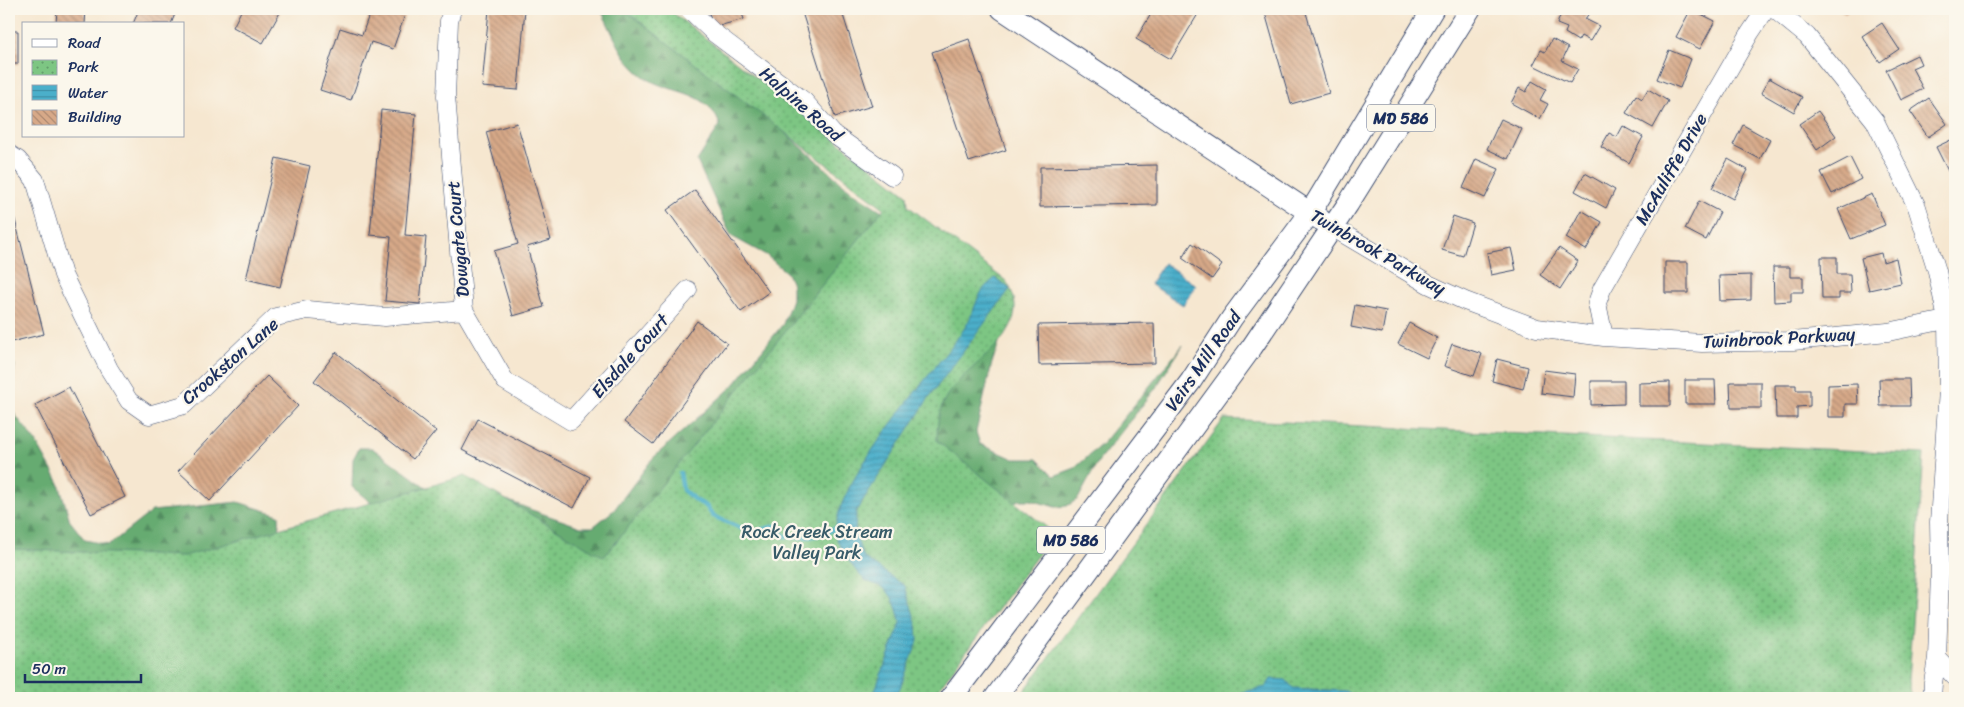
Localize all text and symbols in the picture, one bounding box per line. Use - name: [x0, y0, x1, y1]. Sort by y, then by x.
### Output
- legend: [22, 22, 185, 138]
- text: Road: [68, 30, 101, 56]
- text: Park: [68, 54, 99, 80]
- street label: Halpine Road: [752, 58, 852, 151]
- text: Water: [68, 80, 108, 106]
- text: Building: [68, 104, 122, 130]
- road number: MD 586: [1367, 105, 1435, 132]
- street label: McAuliffe Drive: [1626, 107, 1716, 231]
- street label: Dowgate Court: [437, 180, 479, 298]
- street label: Twinbrook Parkway: [1304, 200, 1453, 304]
- street label: Veirs Mill Road: [1156, 302, 1251, 418]
- street label: Elsdale Court: [583, 306, 678, 406]
- street label: Crookston Lane: [174, 309, 286, 413]
- street label: Twinbrook Parkway: [1702, 318, 1857, 358]
- park label: Rock Creek Stream Valley Park: [741, 516, 893, 569]
- road number: MD 586: [1037, 526, 1105, 554]
- scale bar: [25, 652, 141, 684]
- text: 50 m: [32, 656, 67, 682]

